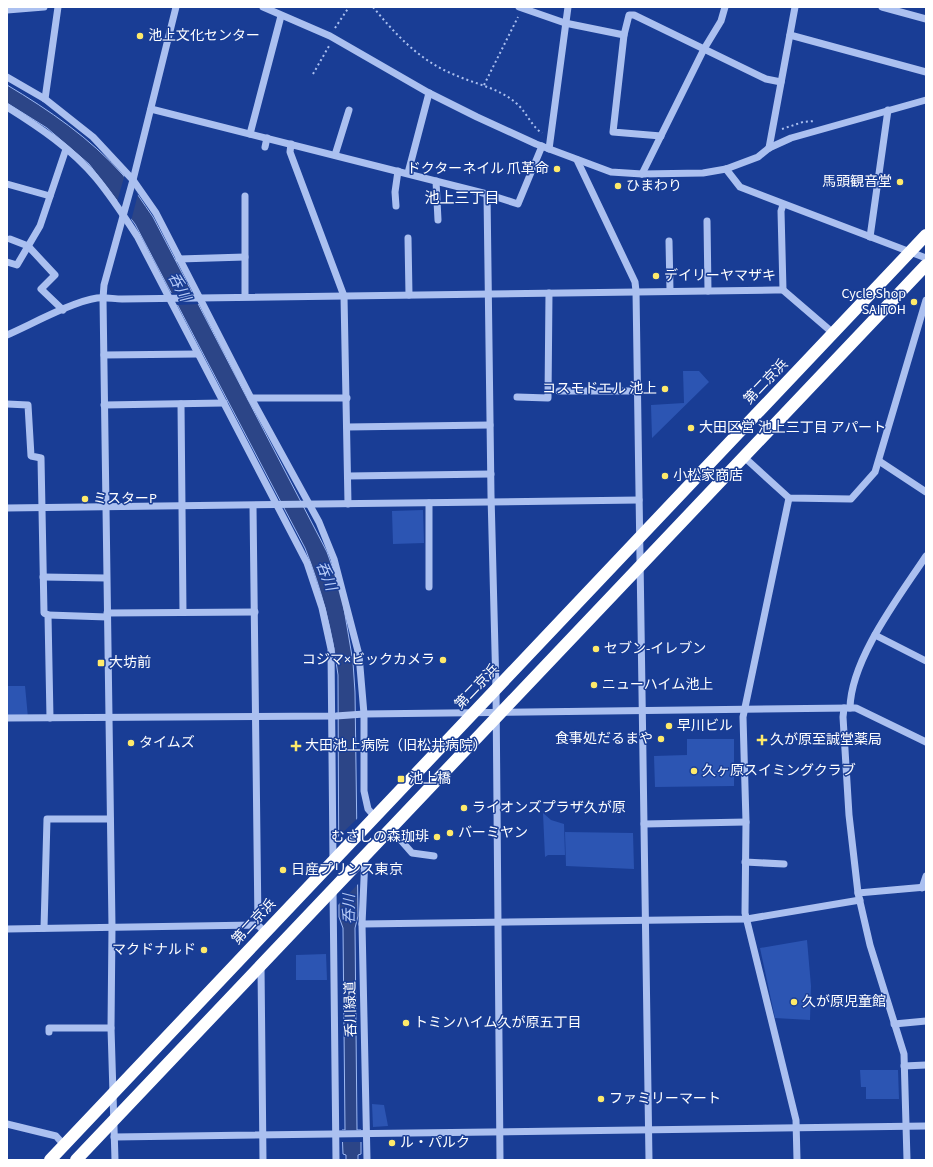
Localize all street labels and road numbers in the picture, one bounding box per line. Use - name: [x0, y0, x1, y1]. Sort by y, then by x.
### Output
- street label: 第二京浜: [739, 355, 793, 409]
- street label: 第二京浜: [450, 660, 504, 714]
- street label: 第二京浜: [228, 895, 280, 949]
- street label: 呑川緑道: [341, 981, 361, 1037]

